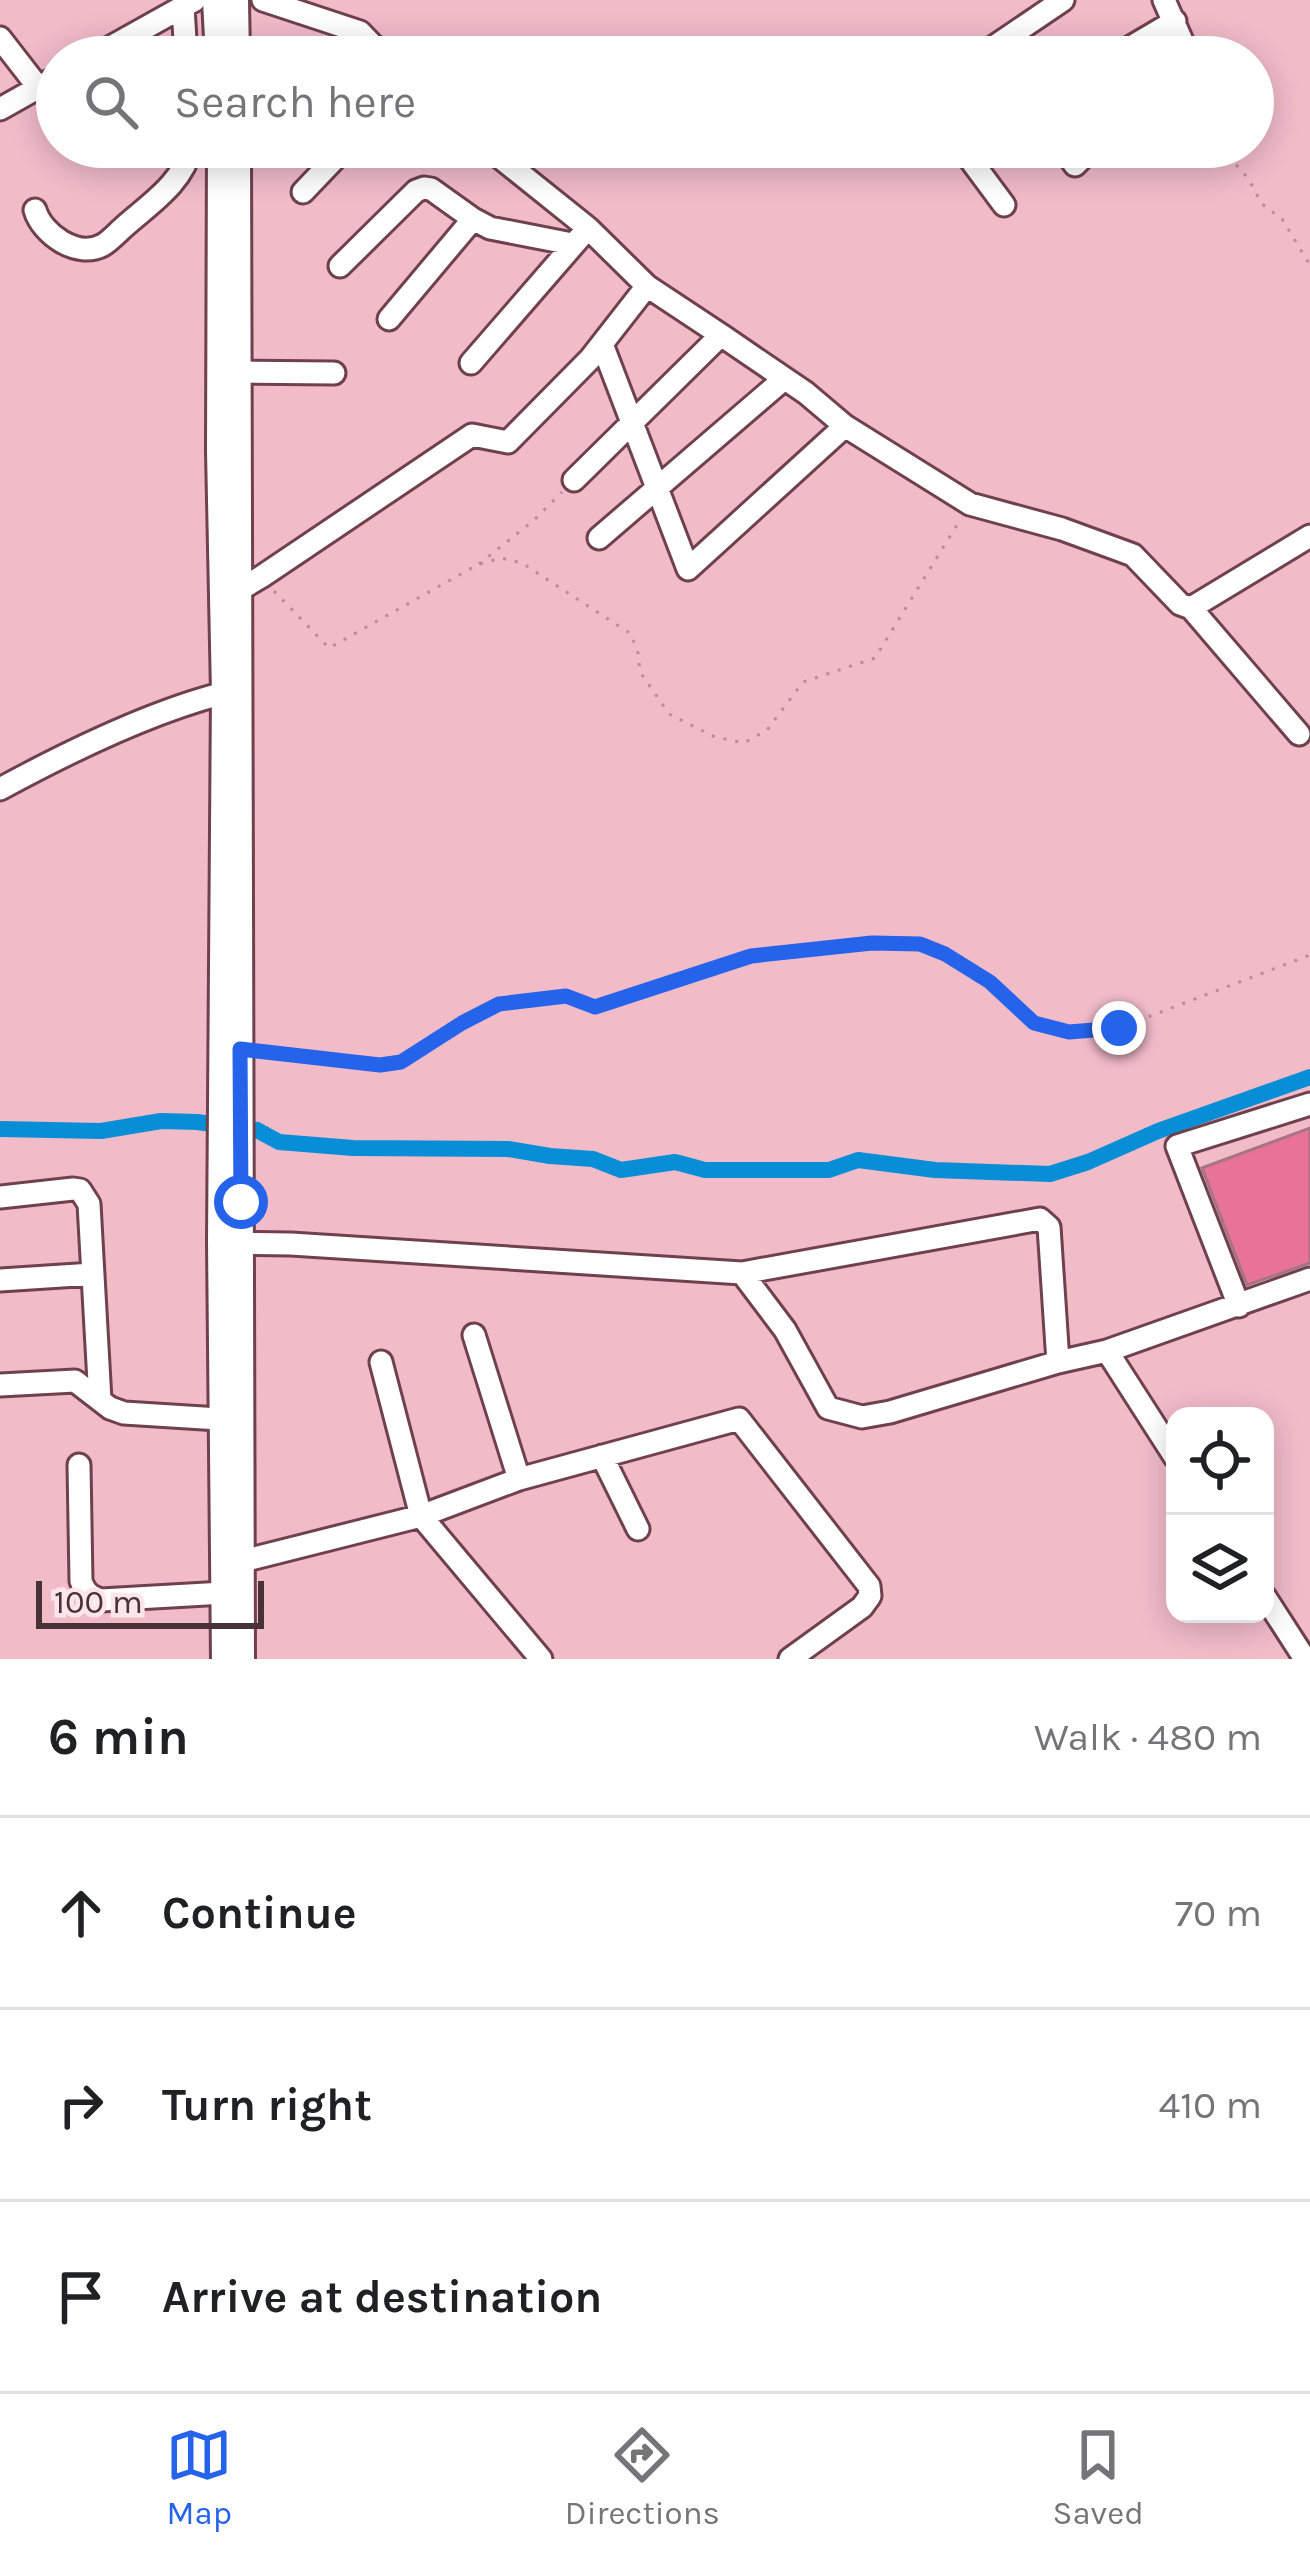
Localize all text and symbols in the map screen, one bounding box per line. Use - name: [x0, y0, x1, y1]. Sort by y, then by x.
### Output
- search box: [36, 36, 1274, 168]
- icon: search: [78, 69, 144, 135]
- text: Search here: [174, 76, 416, 128]
- route end: [1092, 1001, 1146, 1055]
- route start: [214, 1175, 268, 1229]
- map controls: [1166, 1407, 1274, 1623]
- button: locate: [1166, 1407, 1274, 1515]
- button: layers: [1166, 1515, 1274, 1623]
- scale bar: [36, 1575, 264, 1628]
- text: 100 m: [54, 1583, 143, 1621]
- text: 6 min: [48, 1707, 189, 1767]
- text: Walk · 480 m: [1034, 1714, 1262, 1760]
- icon: ahead: [48, 1880, 114, 1946]
- text: Continue: [162, 1887, 357, 1939]
- text: 70 m: [1175, 1890, 1262, 1936]
- icon: right: [48, 2072, 114, 2138]
- text: Turn right: [162, 2079, 372, 2131]
- text: 410 m: [1158, 2082, 1262, 2128]
- icon: arrive: [48, 2264, 114, 2330]
- text: Arrive at destination: [162, 2271, 602, 2323]
- tab: Map: [166, 2422, 232, 2532]
- tab: Directions: [565, 2422, 720, 2532]
- tab: Saved: [1053, 2422, 1144, 2532]

